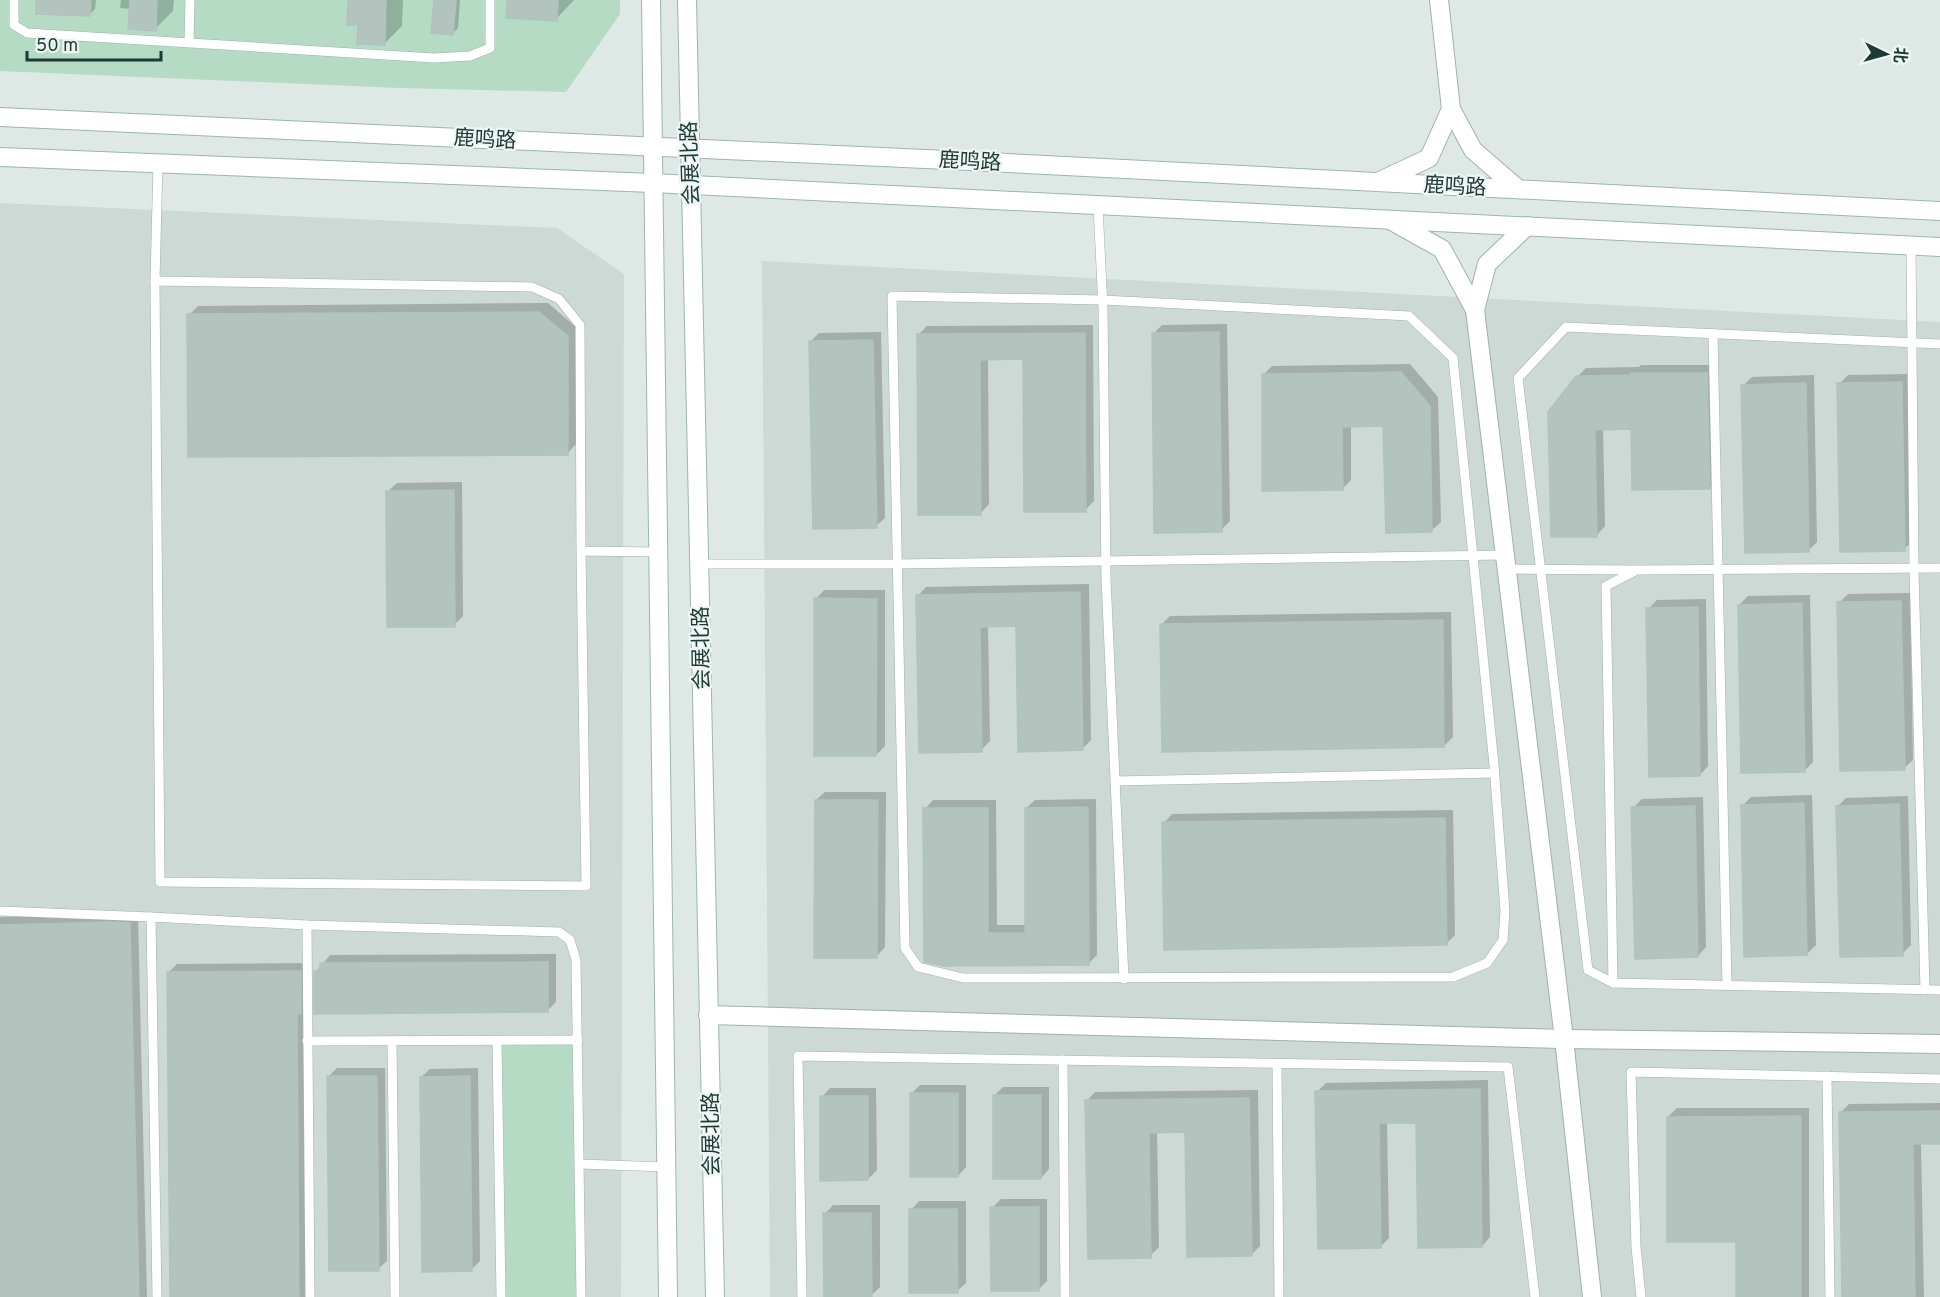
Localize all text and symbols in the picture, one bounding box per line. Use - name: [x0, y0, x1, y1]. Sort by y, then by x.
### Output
- scale bar: [27, 24, 160, 62]
- north arrow: [1856, 24, 1916, 84]
- text: 50 m: [36, 35, 78, 58]
- text: 北: [1888, 46, 1910, 64]
- street label: 会展北路: [677, 121, 706, 205]
- street label: 鹿鸣路: [453, 125, 517, 156]
- street label: 鹿鸣路: [938, 147, 1002, 178]
- street label: 鹿鸣路: [1423, 172, 1487, 203]
- street label: 会展北路: [688, 606, 717, 690]
- street label: 会展北路: [698, 1092, 727, 1176]

